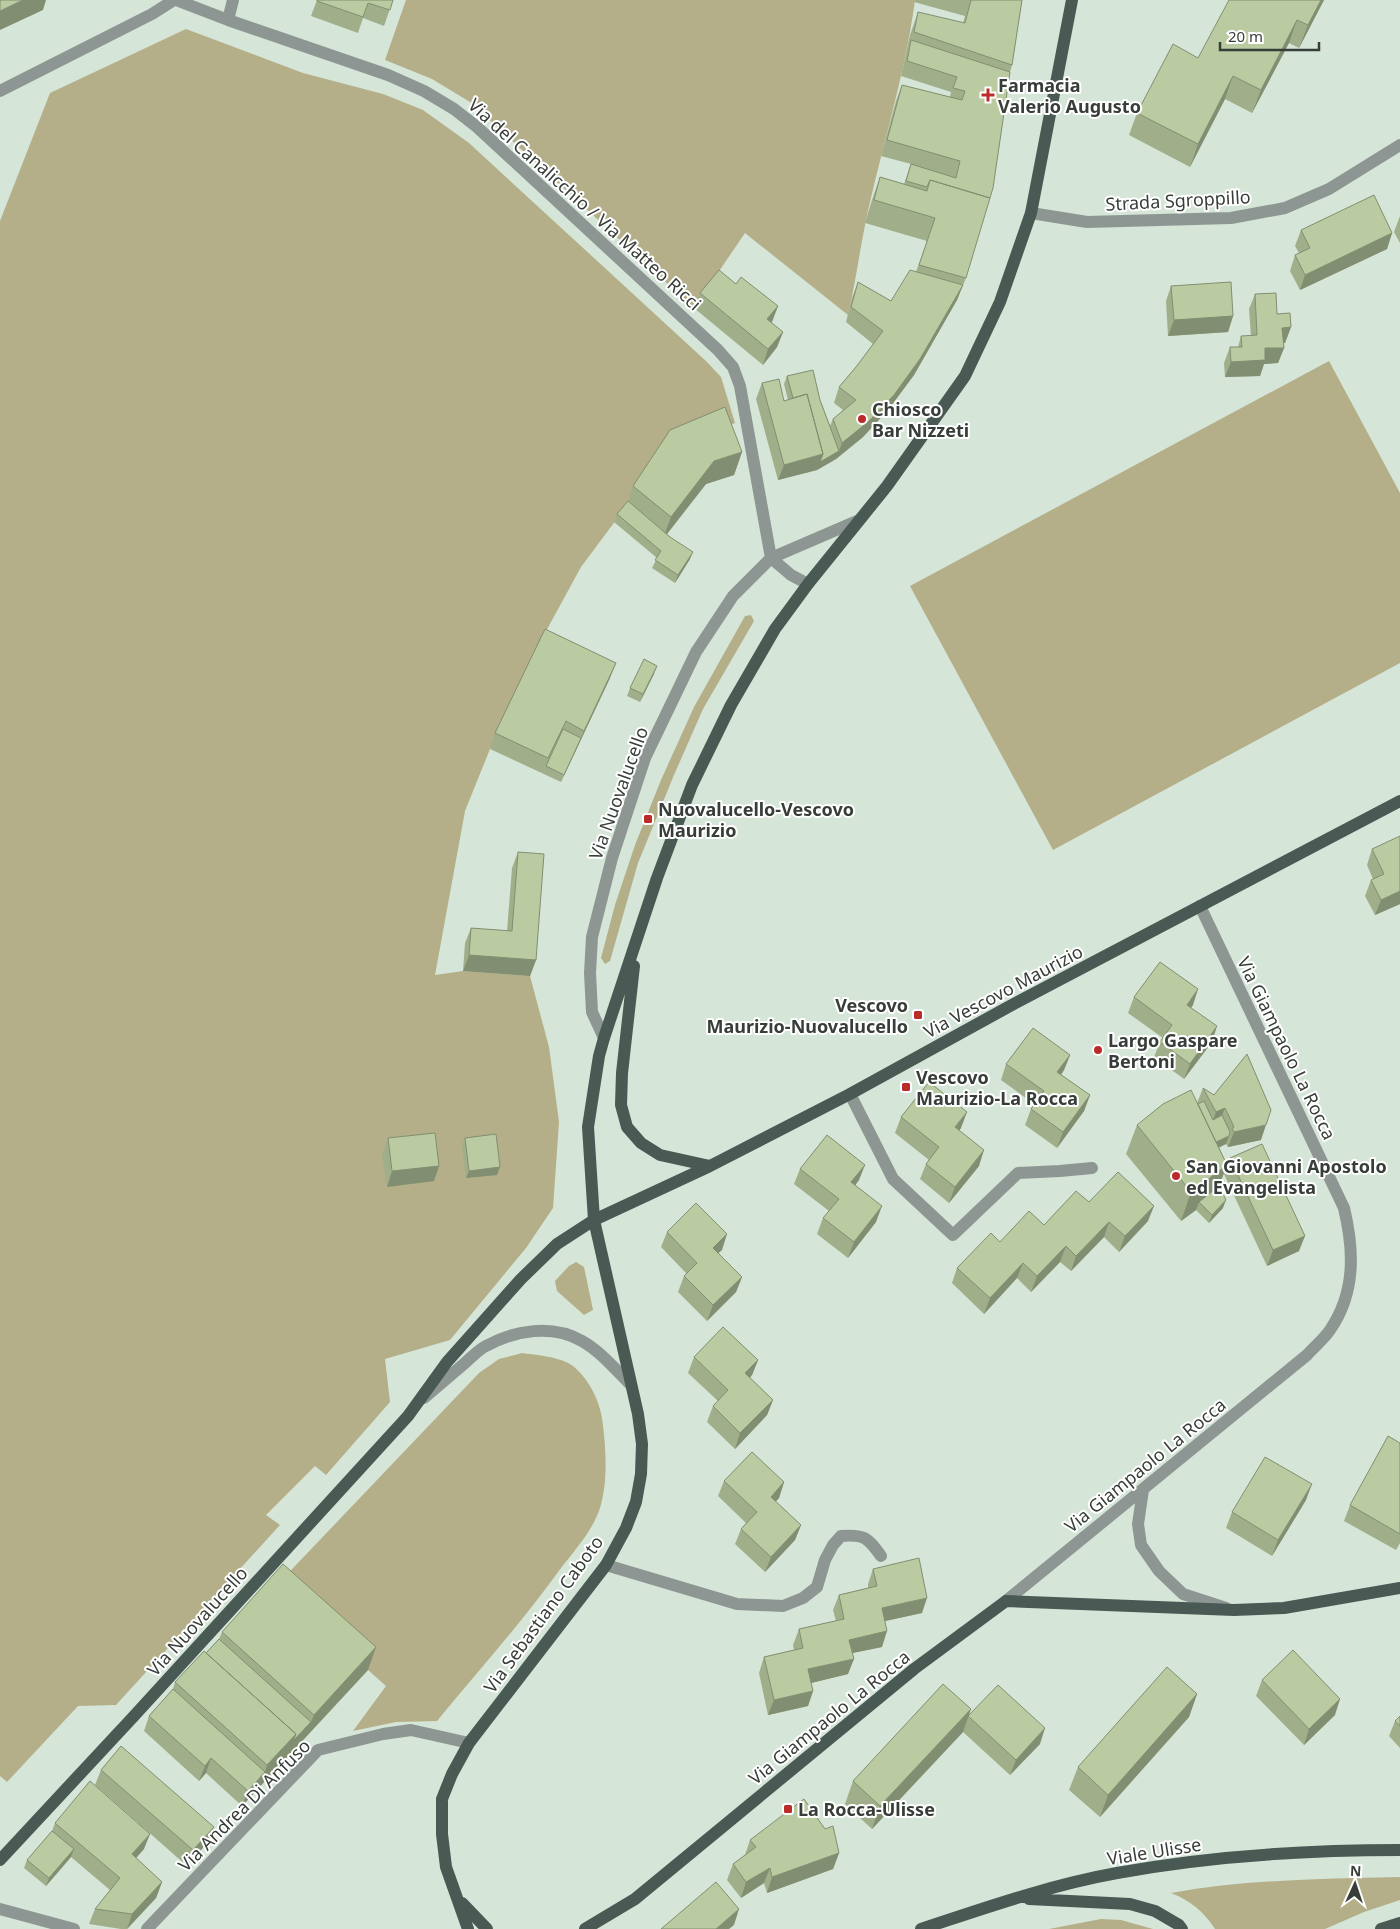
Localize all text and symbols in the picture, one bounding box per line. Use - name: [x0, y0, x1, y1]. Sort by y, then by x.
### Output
- scale bar: [1220, 20, 1319, 52]
- text: 20 m: [1228, 26, 1263, 46]
- place label: Farmacia Valerio Augusto: [998, 73, 1141, 118]
- marker: Farmacia Valerio Augusto: [982, 89, 994, 101]
- street label: Via del Canalicchio / Via Matteo Ricci: [463, 93, 707, 315]
- street label: Strada Sgroppillo: [1105, 184, 1251, 216]
- place label: Chiosco Bar Nizzeti: [872, 397, 969, 442]
- marker: Chiosco Bar Nizzeti: [856, 413, 868, 425]
- street label: Via Nuovalucello: [583, 723, 653, 863]
- place label: Nuovalucello-Vescovo Maurizio: [658, 797, 854, 842]
- marker: Nuovalucello-Vescovo Maurizio: [642, 813, 654, 825]
- street label: Via Vescovo Maurizio: [919, 939, 1087, 1043]
- street label: Via Giampaolo La Rocca: [1232, 952, 1342, 1144]
- place label: Vescovo Maurizio-Nuovalucello: [706, 993, 908, 1038]
- marker: Vescovo Maurizio-Nuovalucello: [912, 1009, 924, 1021]
- place label: Largo Gaspare Bertoni: [1108, 1028, 1237, 1073]
- marker: Largo Gaspare Bertoni: [1092, 1044, 1104, 1056]
- place label: Vescovo Maurizio-La Rocca: [916, 1065, 1078, 1110]
- marker: Vescovo Maurizio-La Rocca: [900, 1081, 912, 1093]
- place label: San Giovanni Apostolo ed Evangelista: [1186, 1154, 1387, 1199]
- marker: San Giovanni Apostolo ed Evangelista: [1170, 1170, 1182, 1182]
- street label: Via Giampaolo La Rocca: [1059, 1392, 1231, 1538]
- street label: Via Sebastiano Caboto: [478, 1531, 608, 1697]
- street label: Via Nuovalucello: [141, 1561, 253, 1681]
- street label: Via Giampaolo La Rocca: [743, 1644, 915, 1790]
- street label: Via Andrea Di Anfuso: [173, 1734, 315, 1876]
- place label: La Rocca-Ulisse: [798, 1797, 935, 1821]
- marker: La Rocca-Ulisse: [782, 1803, 794, 1815]
- street label: Viale Ulisse: [1105, 1832, 1203, 1870]
- north arrow: [1330, 1859, 1380, 1909]
- text: N: [1350, 1861, 1362, 1880]

